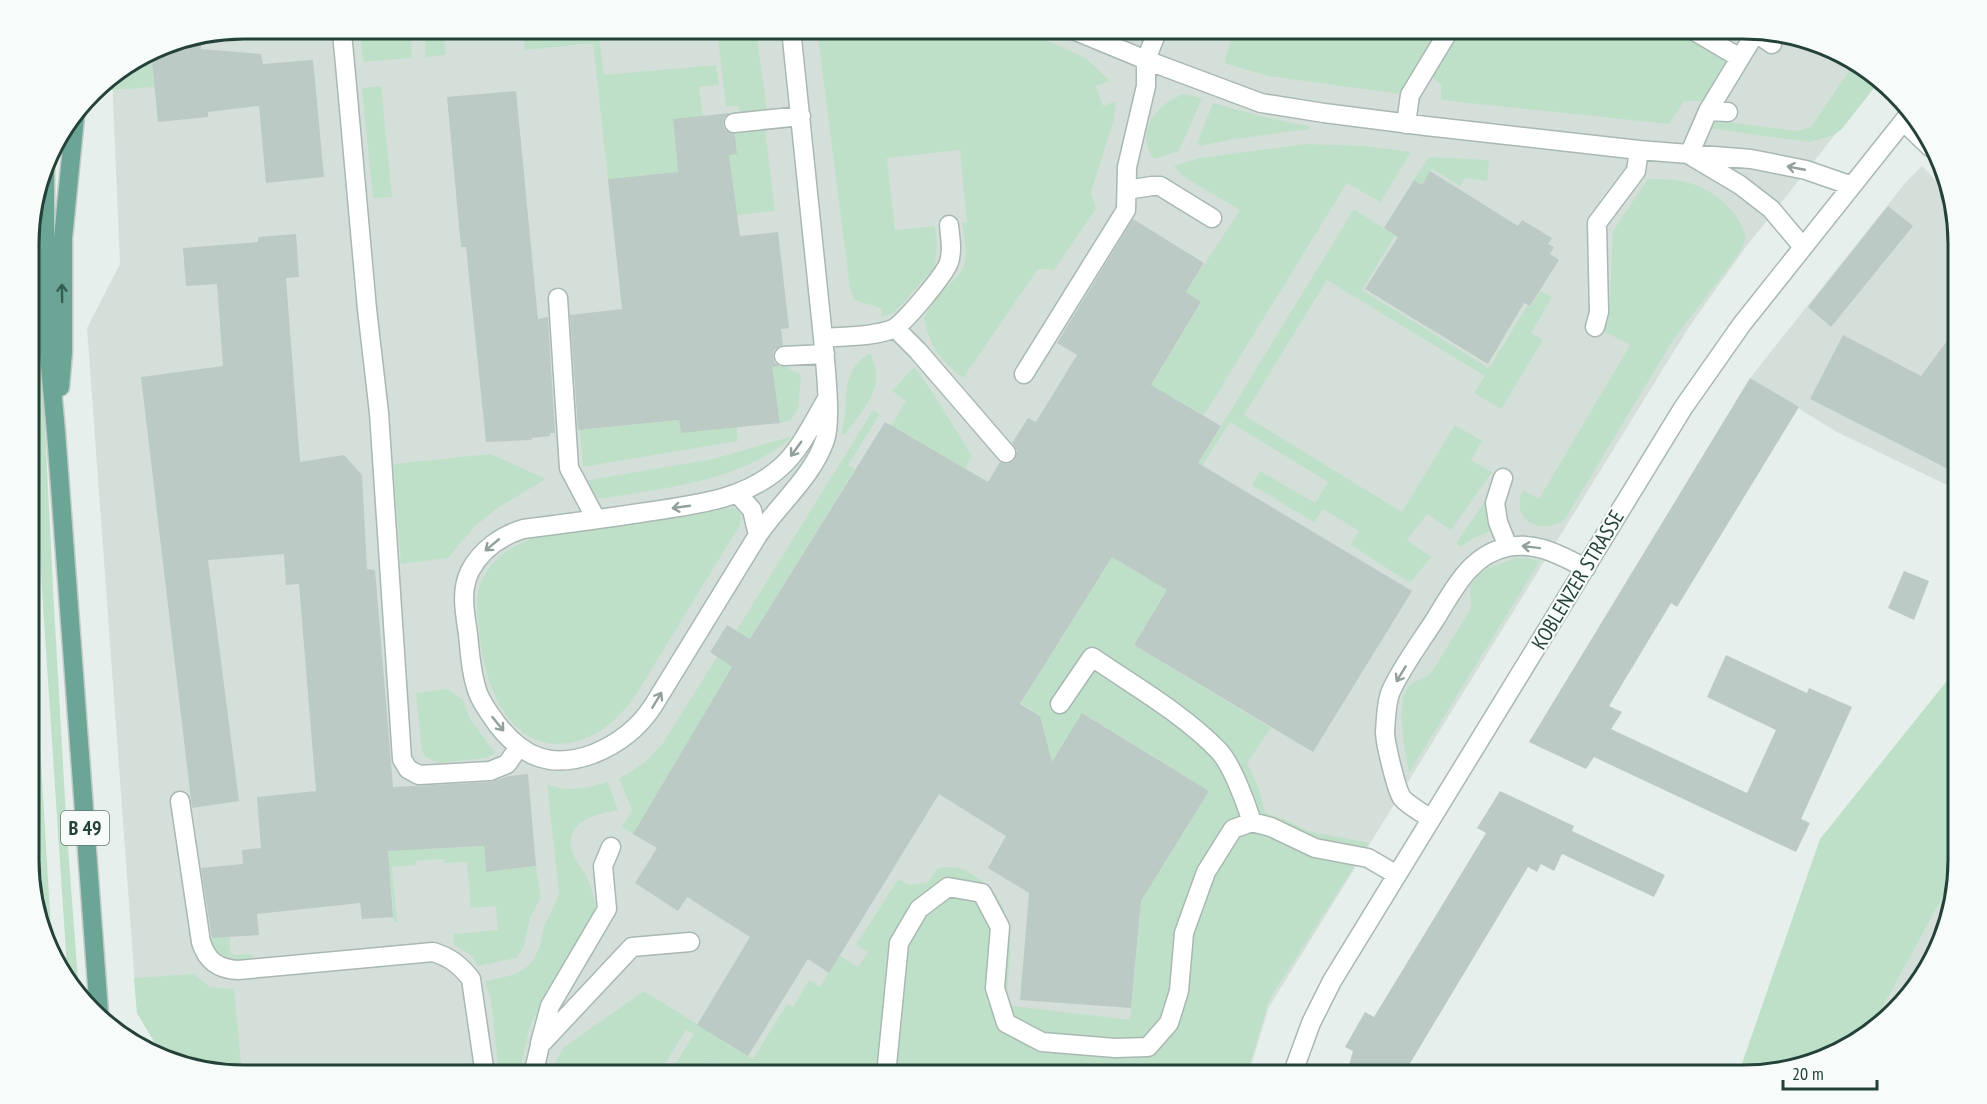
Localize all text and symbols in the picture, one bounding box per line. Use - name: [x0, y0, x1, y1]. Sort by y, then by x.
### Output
- one-way arrow: [1787, 162, 1807, 173]
- one-way arrow: [56, 284, 68, 304]
- one-way arrow: [790, 441, 803, 457]
- one-way arrow: [671, 501, 691, 512]
- street label: KOBLENZER STRASSE: [1525, 505, 1630, 654]
- one-way arrow: [484, 539, 500, 552]
- one-way arrow: [1522, 542, 1542, 553]
- one-way arrow: [1394, 665, 1406, 682]
- one-way arrow: [651, 692, 663, 709]
- one-way arrow: [491, 716, 504, 732]
- road number: B 49: [61, 811, 109, 845]
- scale bar: [1783, 1053, 1878, 1091]
- text: 20 m: [1792, 1062, 1824, 1085]

